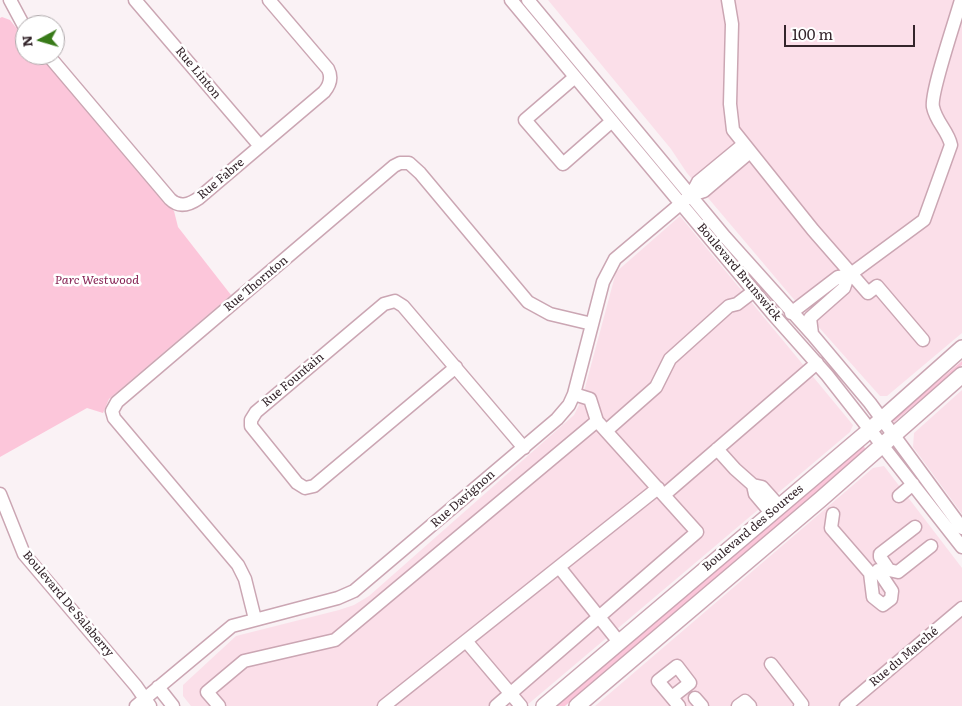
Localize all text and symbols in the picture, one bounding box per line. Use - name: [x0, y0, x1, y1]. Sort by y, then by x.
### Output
- north arrow: [15, 15, 65, 65]
- scale bar: [787, 15, 918, 47]
- text: 100 m: [792, 22, 833, 45]
- text: N: [16, 35, 37, 48]
- street label: Rue Linton: [172, 44, 224, 102]
- street label: Rue Fabre: [195, 155, 247, 203]
- street label: Boulevard Brunswick: [694, 220, 784, 324]
- street label: Rue Thornton: [221, 253, 291, 315]
- park label: Parc Westwood: [55, 273, 139, 287]
- street label: Rue Fountain: [259, 350, 327, 410]
- street label: Rue Davignon: [428, 467, 498, 531]
- street label: Boulevard des Sources: [700, 482, 806, 574]
- street label: Boulevard De Salaberry: [19, 548, 117, 660]
- street label: Rue du Marché: [867, 624, 941, 690]

